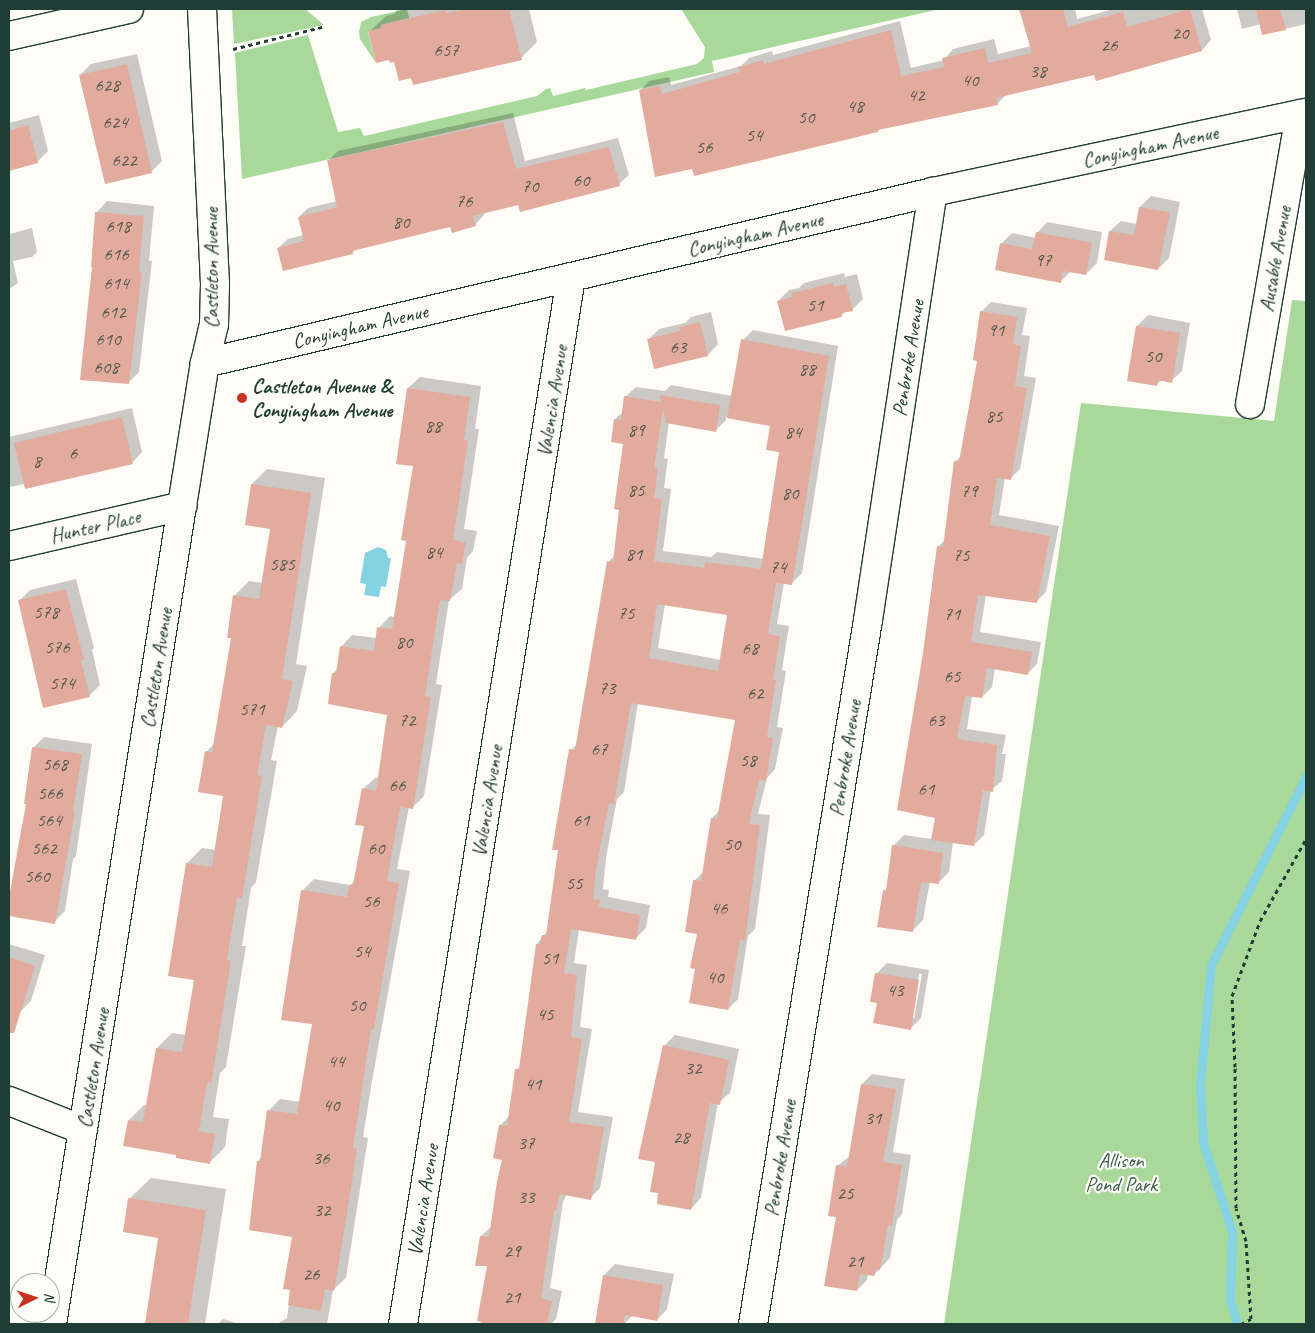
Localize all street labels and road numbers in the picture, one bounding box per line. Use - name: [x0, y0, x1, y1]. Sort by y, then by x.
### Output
- street label: Conyingham Avenue: [1080, 119, 1220, 173]
- street label: Ausable Avenue: [1253, 204, 1297, 314]
- street label: Conyingham Avenue: [685, 206, 825, 262]
- street label: Castleton Avenue: [198, 208, 224, 328]
- street label: Conyingham Avenue: [290, 298, 430, 354]
- street label: Penbroke Avenue: [886, 298, 930, 418]
- street label: Valencia Avenue: [531, 343, 573, 459]
- street label: Hunter Place: [47, 503, 143, 549]
- street label: Castleton Avenue: [134, 606, 178, 730]
- street label: Penbroke Avenue: [823, 698, 867, 818]
- street label: Valencia Avenue: [466, 743, 508, 859]
- street label: Castleton Avenue: [71, 1006, 115, 1130]
- street label: Penbroke Avenue: [758, 1098, 802, 1218]
- street label: Valencia Avenue: [402, 1142, 444, 1258]

